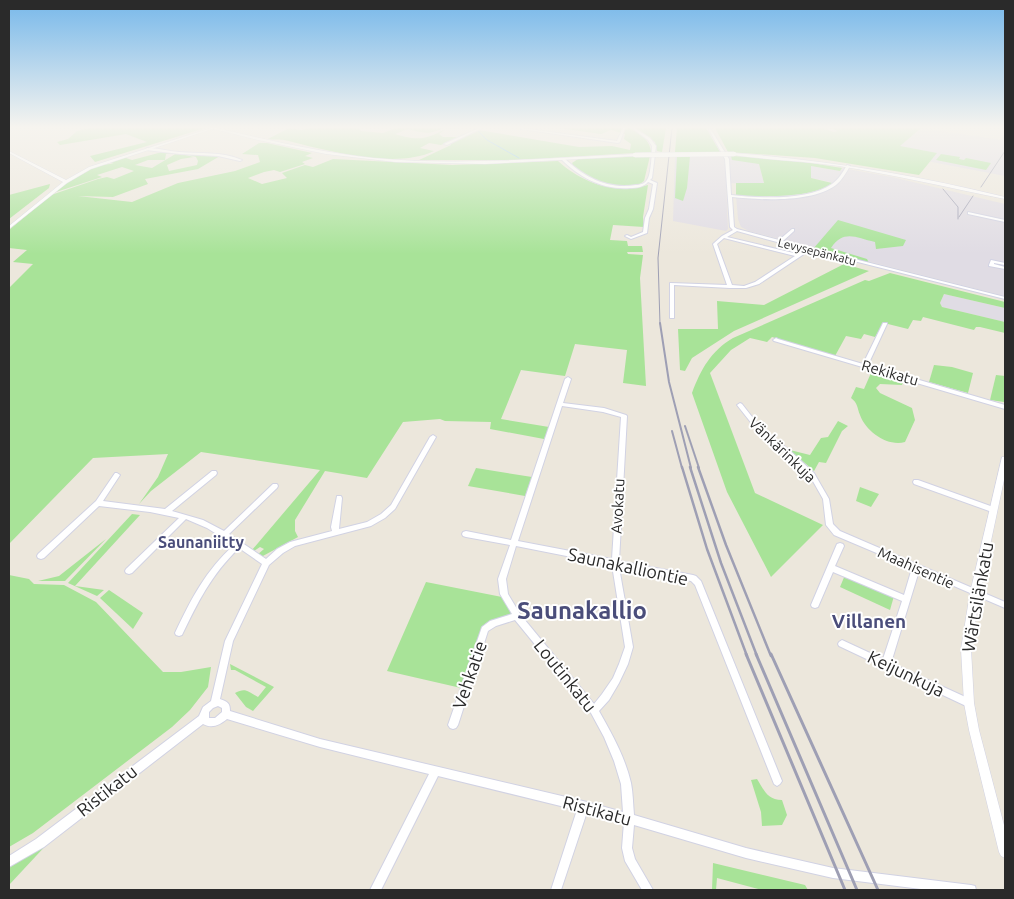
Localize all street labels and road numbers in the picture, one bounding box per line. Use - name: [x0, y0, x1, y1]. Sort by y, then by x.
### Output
- street label: Levysepänkatu: [777, 236, 858, 268]
- street label: Rekikatu: [860, 356, 921, 389]
- street label: Vänkärinkuja: [745, 414, 819, 486]
- street label: Avokatu: [608, 478, 627, 534]
- street label: Wärtsilänkatu: [957, 540, 997, 654]
- street label: Saunakalliontie: [566, 543, 690, 589]
- street label: Maahisentie: [875, 543, 957, 592]
- street label: Loutinkatu: [531, 635, 601, 716]
- street label: Vehkatie: [448, 638, 490, 711]
- street label: Keijunkuja: [865, 646, 948, 700]
- street label: Ristikatu: [72, 761, 140, 820]
- street label: Ristikatu: [561, 791, 634, 829]

